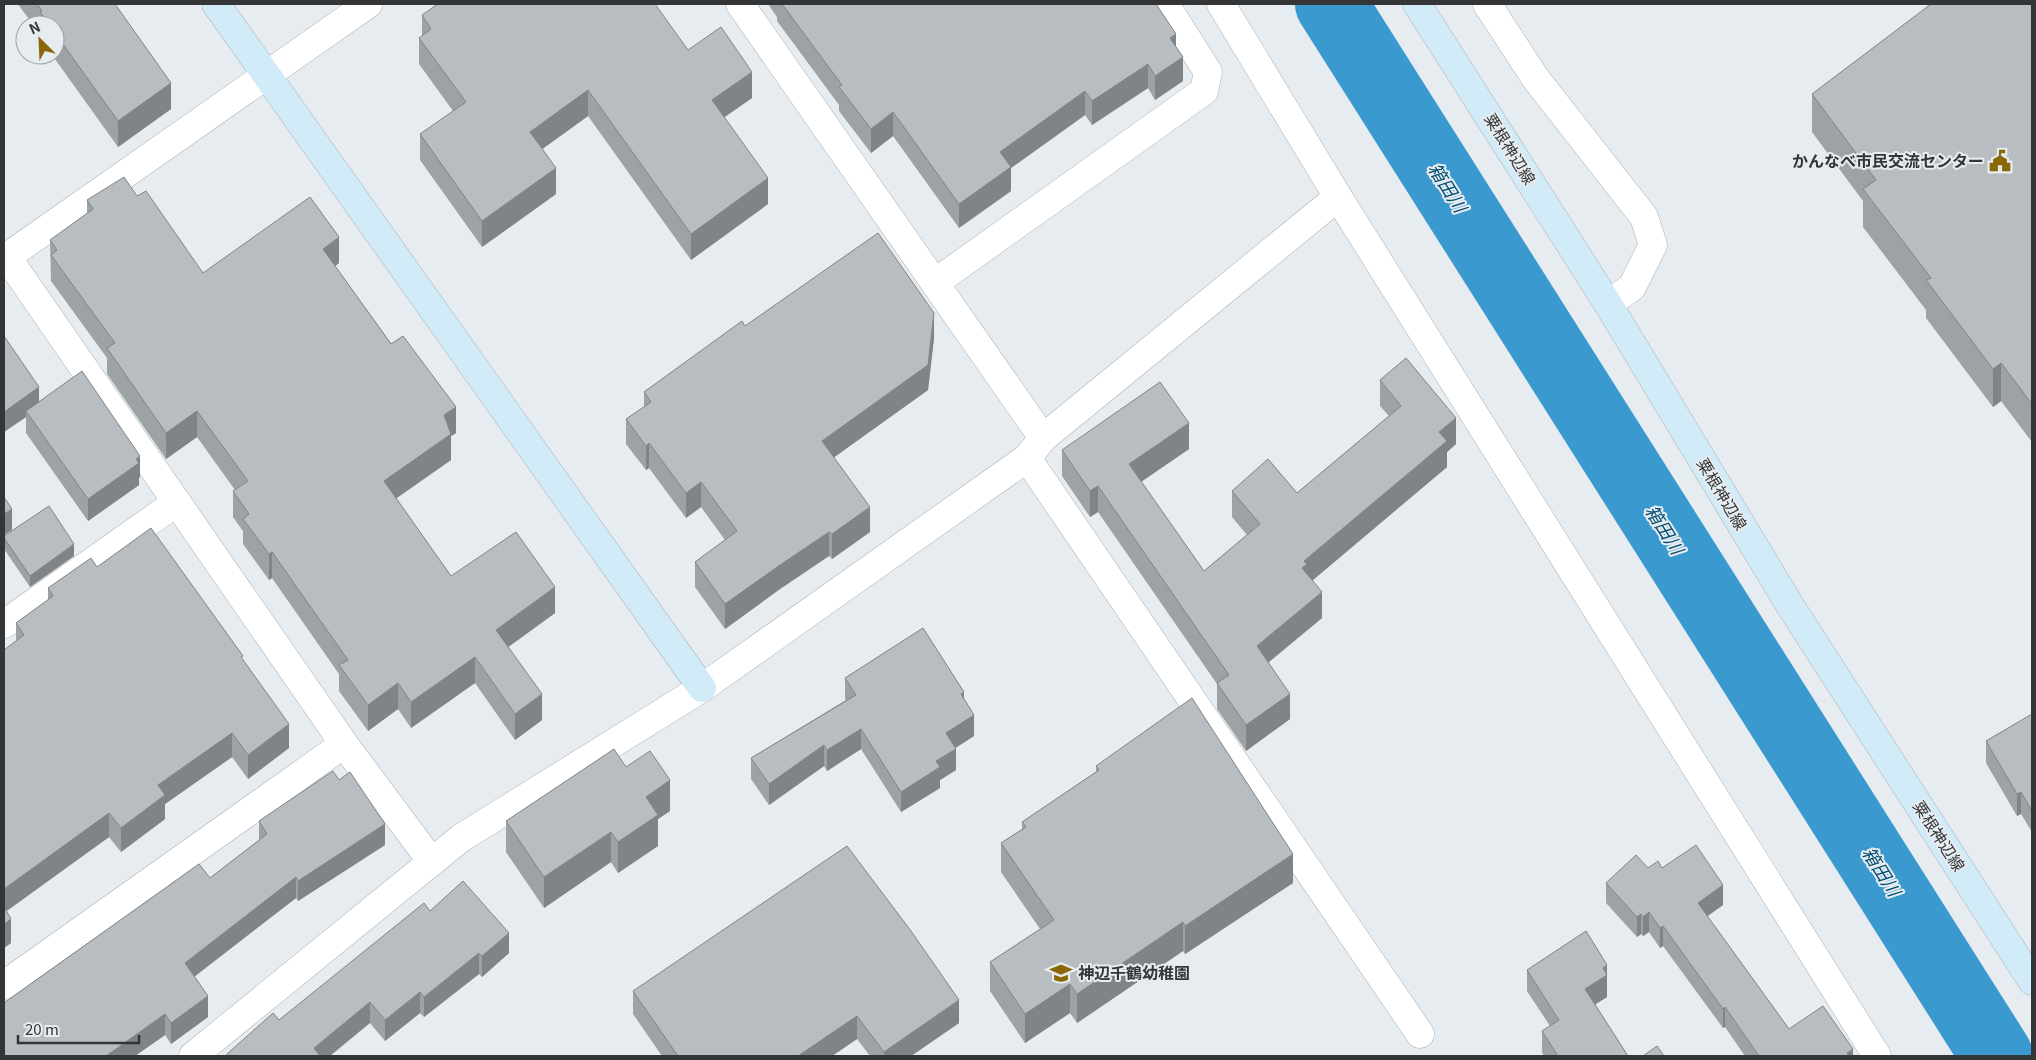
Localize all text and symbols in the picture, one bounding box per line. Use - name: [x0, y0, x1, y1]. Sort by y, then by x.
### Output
- north arrow: [15, 15, 65, 65]
- text: N: [25, 16, 43, 38]
- street label: 粟根神辺線: [1479, 108, 1542, 189]
- place label: かんなべ市民交流センター: [1792, 148, 1984, 172]
- public building icon: かんなべ市民交流センター: [1987, 148, 2013, 174]
- water label: 箱田川: [1423, 157, 1475, 218]
- street label: 粟根神辺線: [1692, 453, 1754, 534]
- water label: 箱田川: [1640, 499, 1692, 560]
- street label: 粟根神辺線: [1908, 795, 1972, 876]
- water label: 箱田川: [1857, 841, 1909, 902]
- school or university icon: 神辺千鶴幼稚園: [1048, 960, 1074, 986]
- place label: 神辺千鶴幼稚園: [1078, 960, 1190, 984]
- scale bar: [18, 1012, 139, 1044]
- text: 20 m: [25, 1018, 59, 1039]

